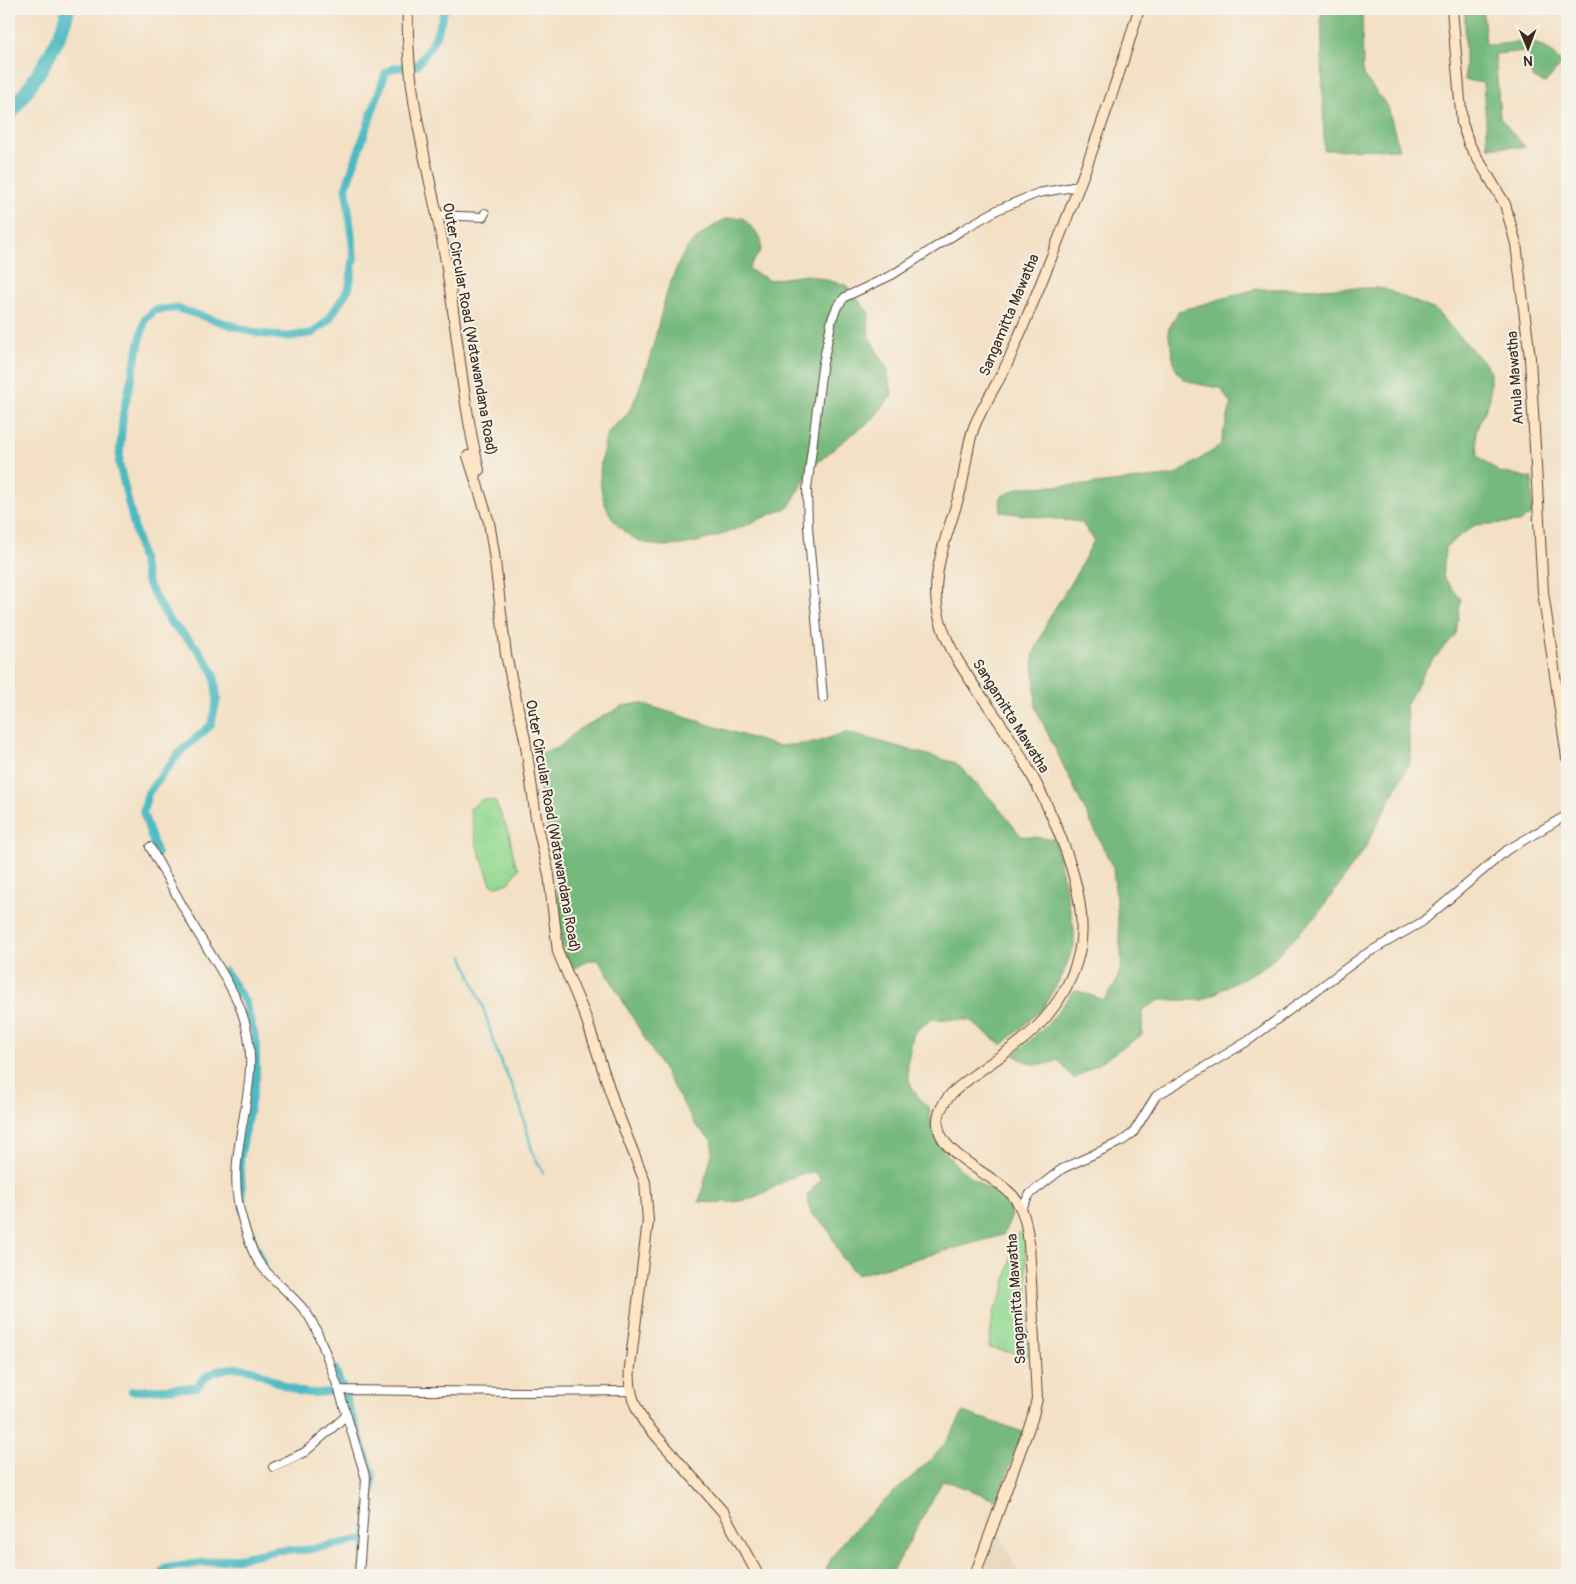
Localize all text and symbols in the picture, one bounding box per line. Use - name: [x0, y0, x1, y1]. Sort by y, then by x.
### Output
- north arrow: [1504, 22, 1554, 72]
- text: N: [1523, 52, 1533, 69]
- street label: Outer Circular Road (Watawandana Road): [438, 201, 501, 457]
- street label: Sangamitta Mawatha: [975, 251, 1044, 379]
- street label: Anula Mawatha: [1503, 330, 1528, 426]
- street label: Sangamitta Mawatha: [968, 656, 1053, 777]
- street label: Outer Circular Road (Watawandana Road): [521, 698, 584, 954]
- street label: Sangamitta Mawatha: [1002, 1233, 1031, 1365]

